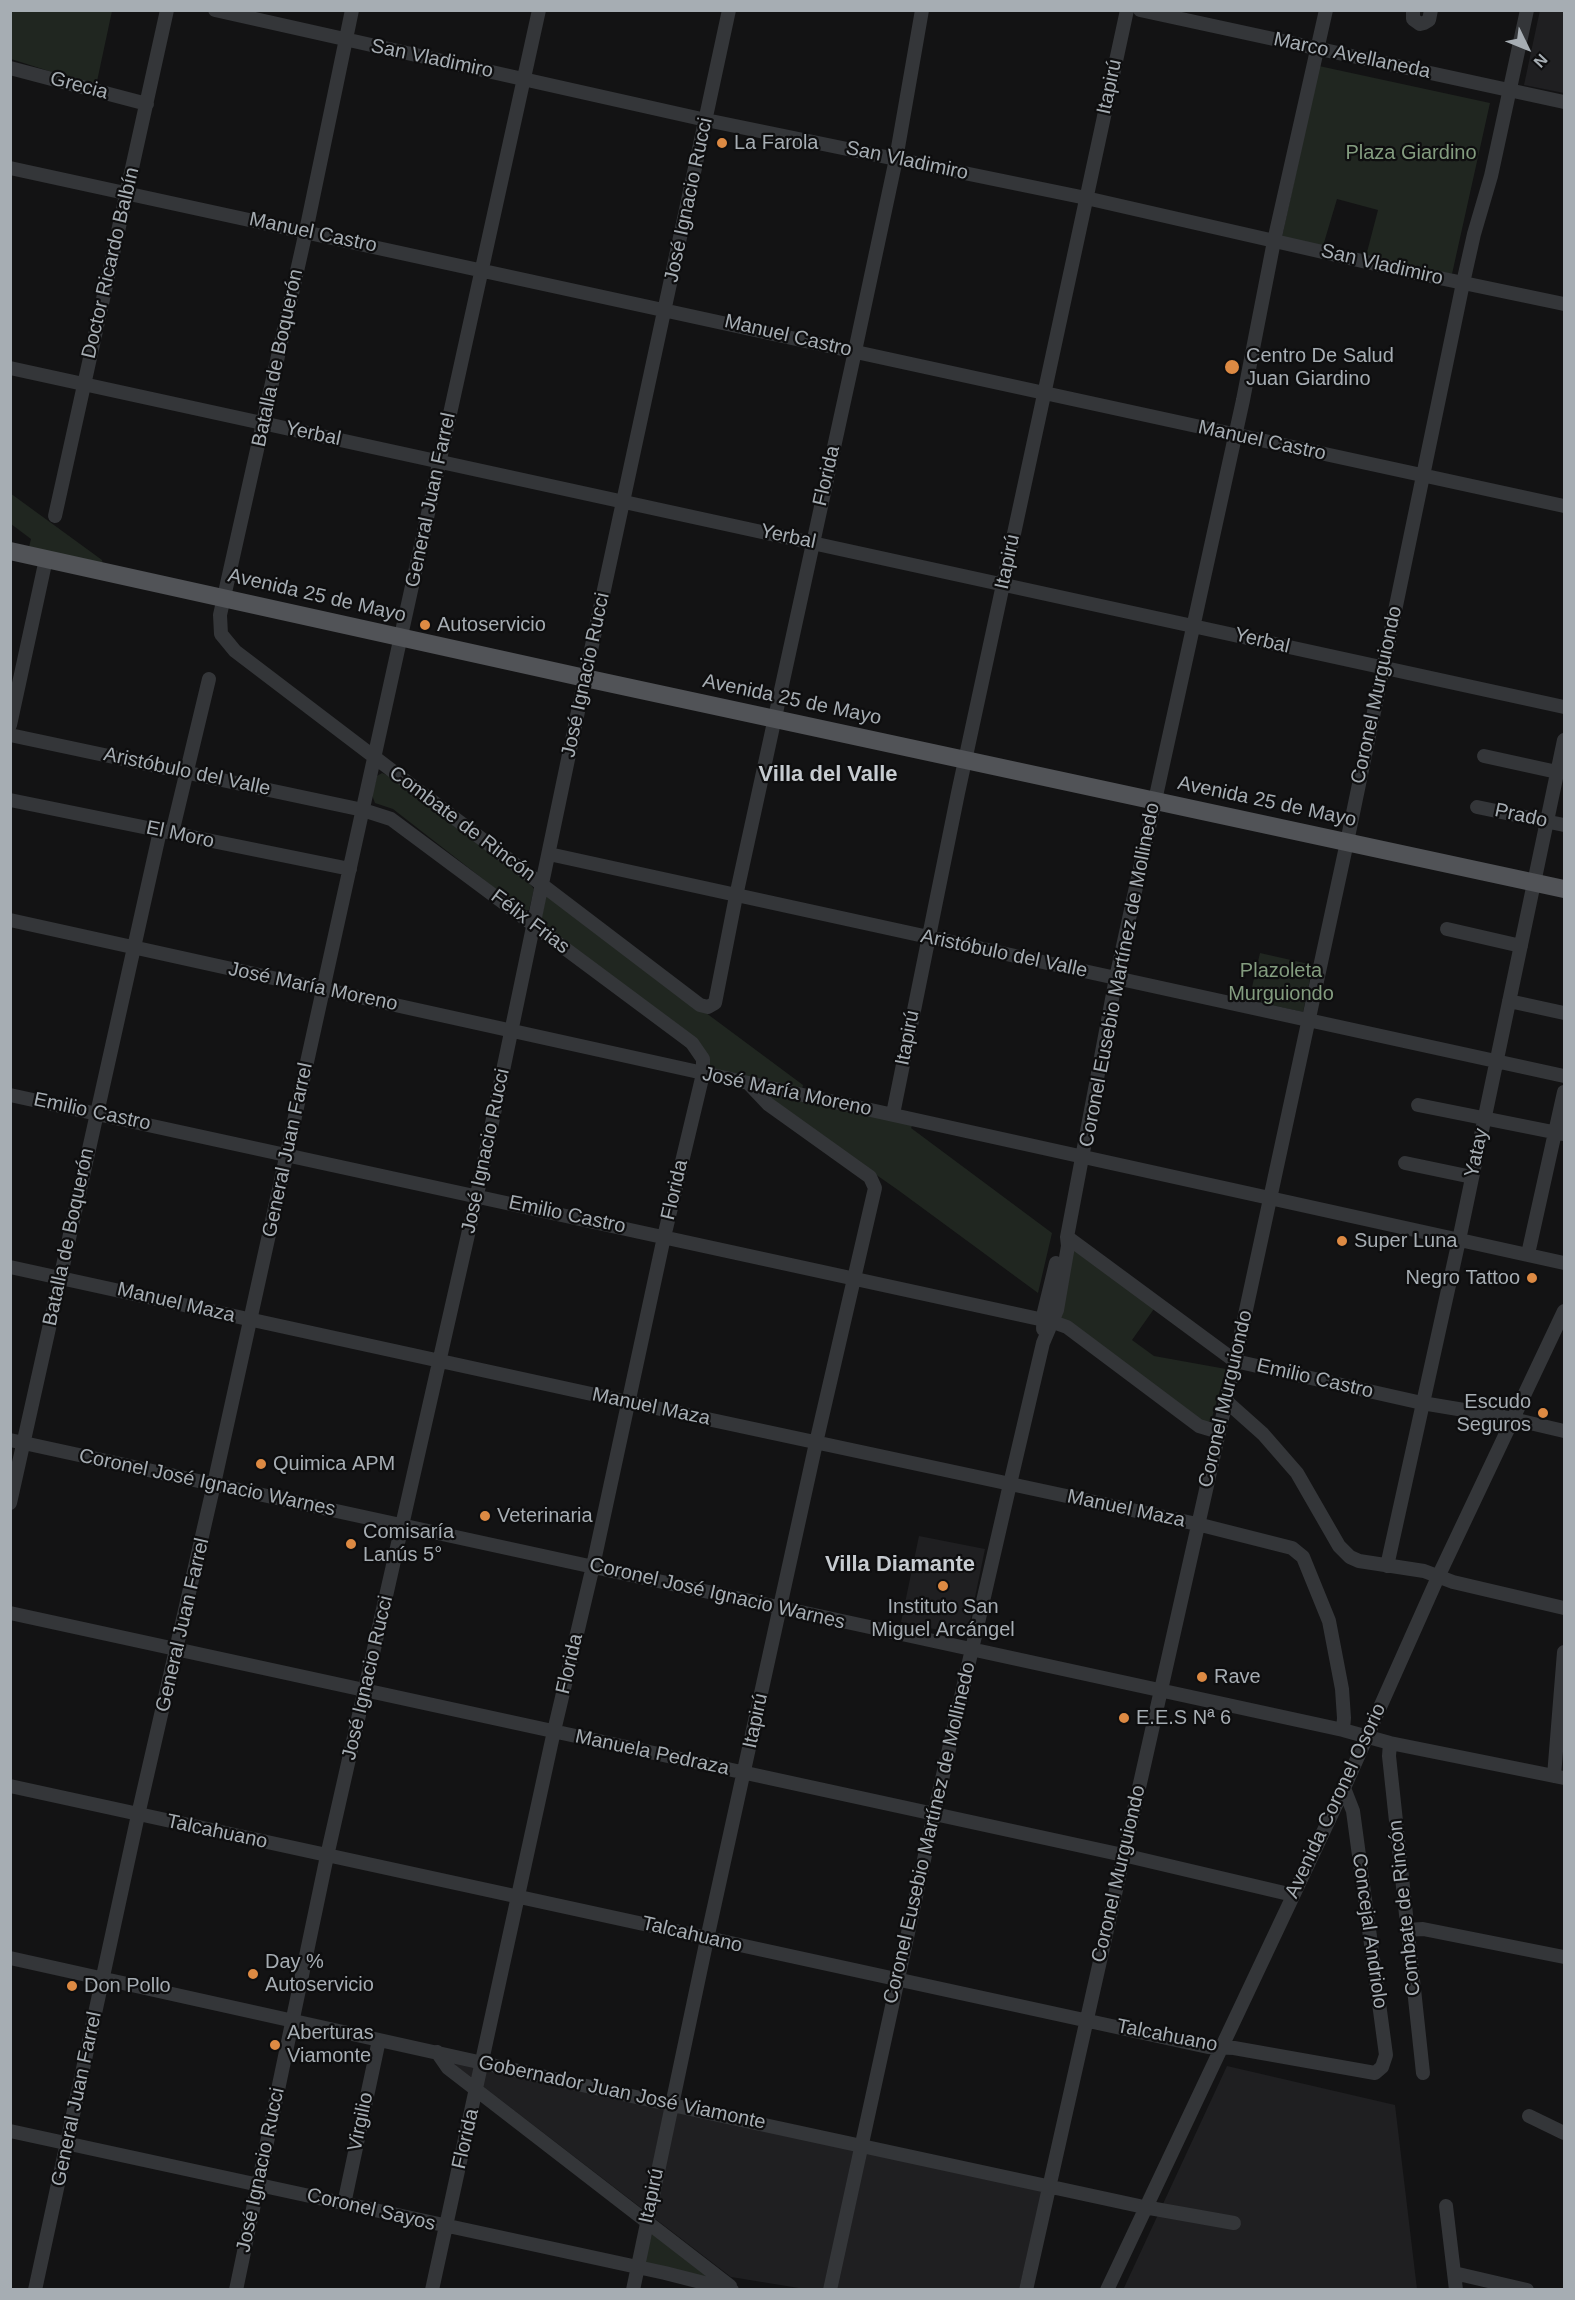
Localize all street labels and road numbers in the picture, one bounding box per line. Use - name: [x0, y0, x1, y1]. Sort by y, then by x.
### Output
- street label: Marco Avellaneda: [1271, 28, 1433, 84]
- street label: San Vladimiro: [369, 34, 495, 84]
- street label: Itapirú: [1092, 57, 1128, 117]
- street label: Grecia: [47, 67, 111, 105]
- street label: José Ignacio Rucci: [660, 115, 718, 285]
- street label: San Vladimiro: [844, 136, 970, 186]
- street label: Doctor Ricardo Balbín: [77, 165, 145, 361]
- street label: Manuel Castro: [247, 208, 379, 258]
- street label: San Vladimiro: [1319, 239, 1445, 291]
- street label: Batalla de Boquerón: [247, 267, 309, 449]
- street label: Manuel Castro: [722, 310, 854, 362]
- street label: General Juan Farrel: [401, 411, 461, 589]
- street label: Yerbal: [283, 416, 343, 452]
- street label: Manuel Castro: [1196, 416, 1328, 466]
- street label: Florida: [808, 444, 846, 508]
- street label: Yerbal: [758, 519, 818, 555]
- street label: Itapirú: [990, 532, 1026, 592]
- street label: Avenida 25 de Mayo: [226, 564, 408, 628]
- street label: José Ignacio Rucci: [557, 590, 615, 760]
- street label: Coronel Murguiondo: [1346, 604, 1408, 786]
- street label: Yerbal: [1232, 623, 1292, 659]
- street label: Avenida 25 de Mayo: [701, 669, 883, 731]
- street label: Aristóbulo del Valle: [101, 743, 273, 801]
- street label: Combate de Rincón: [384, 761, 540, 887]
- street label: Avenida 25 de Mayo: [1176, 771, 1358, 833]
- street label: Prado: [1492, 799, 1550, 833]
- street label: Coronel Eusebio Martínez de Mollinedo: [1075, 801, 1165, 1149]
- street label: El Moro: [144, 816, 216, 854]
- street label: Félix Frias: [486, 885, 574, 959]
- street label: Aristóbulo del Valle: [918, 925, 1090, 983]
- street label: José María Moreno: [226, 957, 400, 1017]
- street label: Itapirú: [891, 1008, 925, 1068]
- street label: General Juan Farrel: [258, 1061, 318, 1239]
- street label: José María Moreno: [700, 1062, 874, 1122]
- street label: José Ignacio Rucci: [457, 1066, 515, 1236]
- street label: Emilio Castro: [31, 1088, 153, 1136]
- street label: Yatay: [1460, 1126, 1494, 1180]
- street label: Batalla de Boquerón: [38, 1146, 100, 1328]
- street label: Florida: [656, 1158, 694, 1222]
- street label: Emilio Castro: [506, 1191, 628, 1239]
- street label: Manuel Maza: [115, 1278, 237, 1328]
- street label: Coronel Murguiondo: [1194, 1308, 1258, 1490]
- street label: Emilio Castro: [1254, 1354, 1376, 1404]
- street label: Manuel Maza: [590, 1383, 712, 1431]
- street label: Coronel José Ignacio Warnes: [77, 1444, 337, 1522]
- street label: Manuel Maza: [1065, 1485, 1187, 1533]
- street label: General Juan Farrel: [151, 1536, 215, 1714]
- street label: Coronel José Ignacio Warnes: [587, 1553, 847, 1635]
- street label: José Ignacio Rucci: [337, 1594, 399, 1762]
- street label: Florida: [551, 1632, 589, 1696]
- street label: Coronel Eusebio Martínez de Mollinedo: [879, 1660, 981, 2006]
- street label: Itapirú: [738, 1691, 774, 1751]
- street label: Avenida Coronel Osorio: [1280, 1700, 1392, 1902]
- street label: Manuela Pedraza: [573, 1725, 731, 1781]
- street label: Coronel Murguiondo: [1087, 1783, 1151, 1965]
- street label: Talcahuano: [164, 1810, 270, 1854]
- street label: Combate de Rincón: [1384, 1819, 1426, 1997]
- street label: Concejal Andriolo: [1346, 1852, 1392, 2010]
- street label: Talcahuano: [639, 1912, 745, 1958]
- street label: General Juan Farrel: [47, 2010, 107, 2188]
- street label: Talcahuano: [1114, 2014, 1220, 2058]
- street label: Gobernador Juan José Viamonte: [476, 2051, 768, 2135]
- street label: José Ignacio Rucci: [232, 2085, 290, 2255]
- street label: Virgilio: [343, 2090, 379, 2154]
- street label: Florida: [447, 2107, 485, 2171]
- street label: Itapirú: [634, 2166, 670, 2226]
- street label: Coronel Sayos: [304, 2184, 438, 2236]

